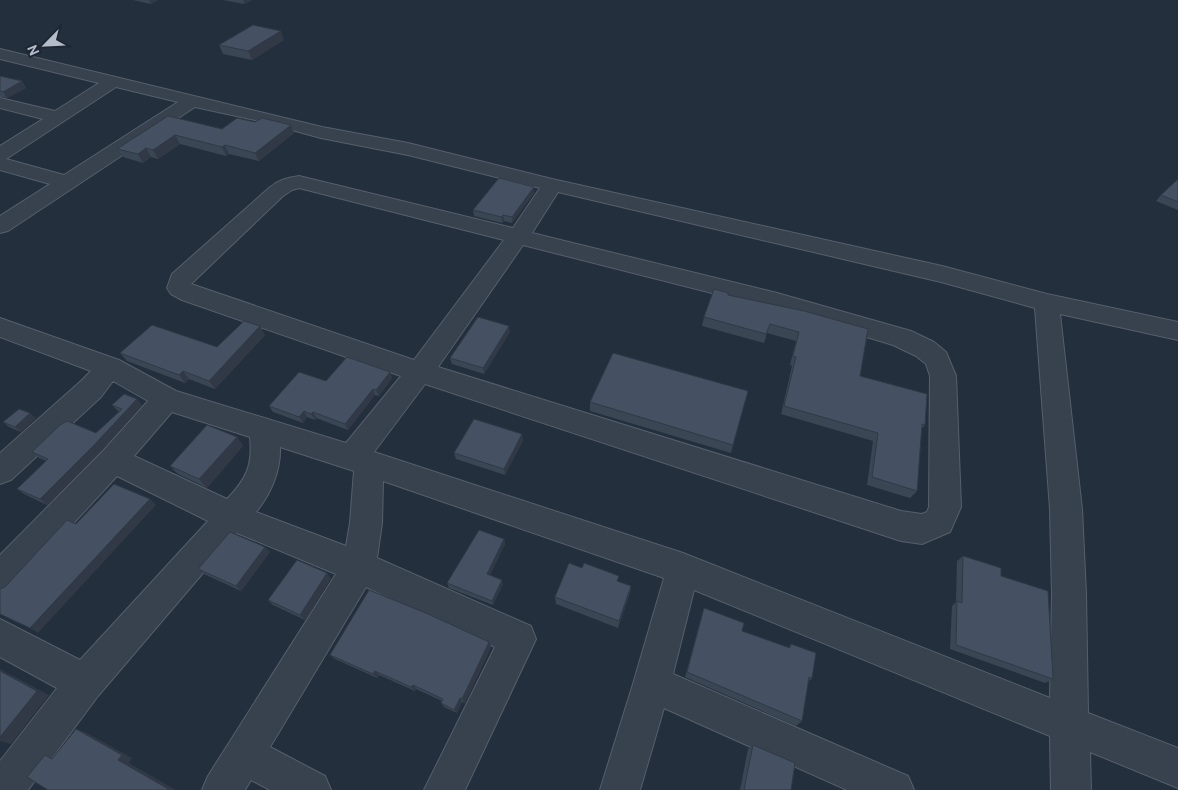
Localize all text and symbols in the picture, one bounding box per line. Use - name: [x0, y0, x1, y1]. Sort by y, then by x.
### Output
- north arrow: [20, 20, 70, 70]
- text: N: [25, 42, 44, 58]

